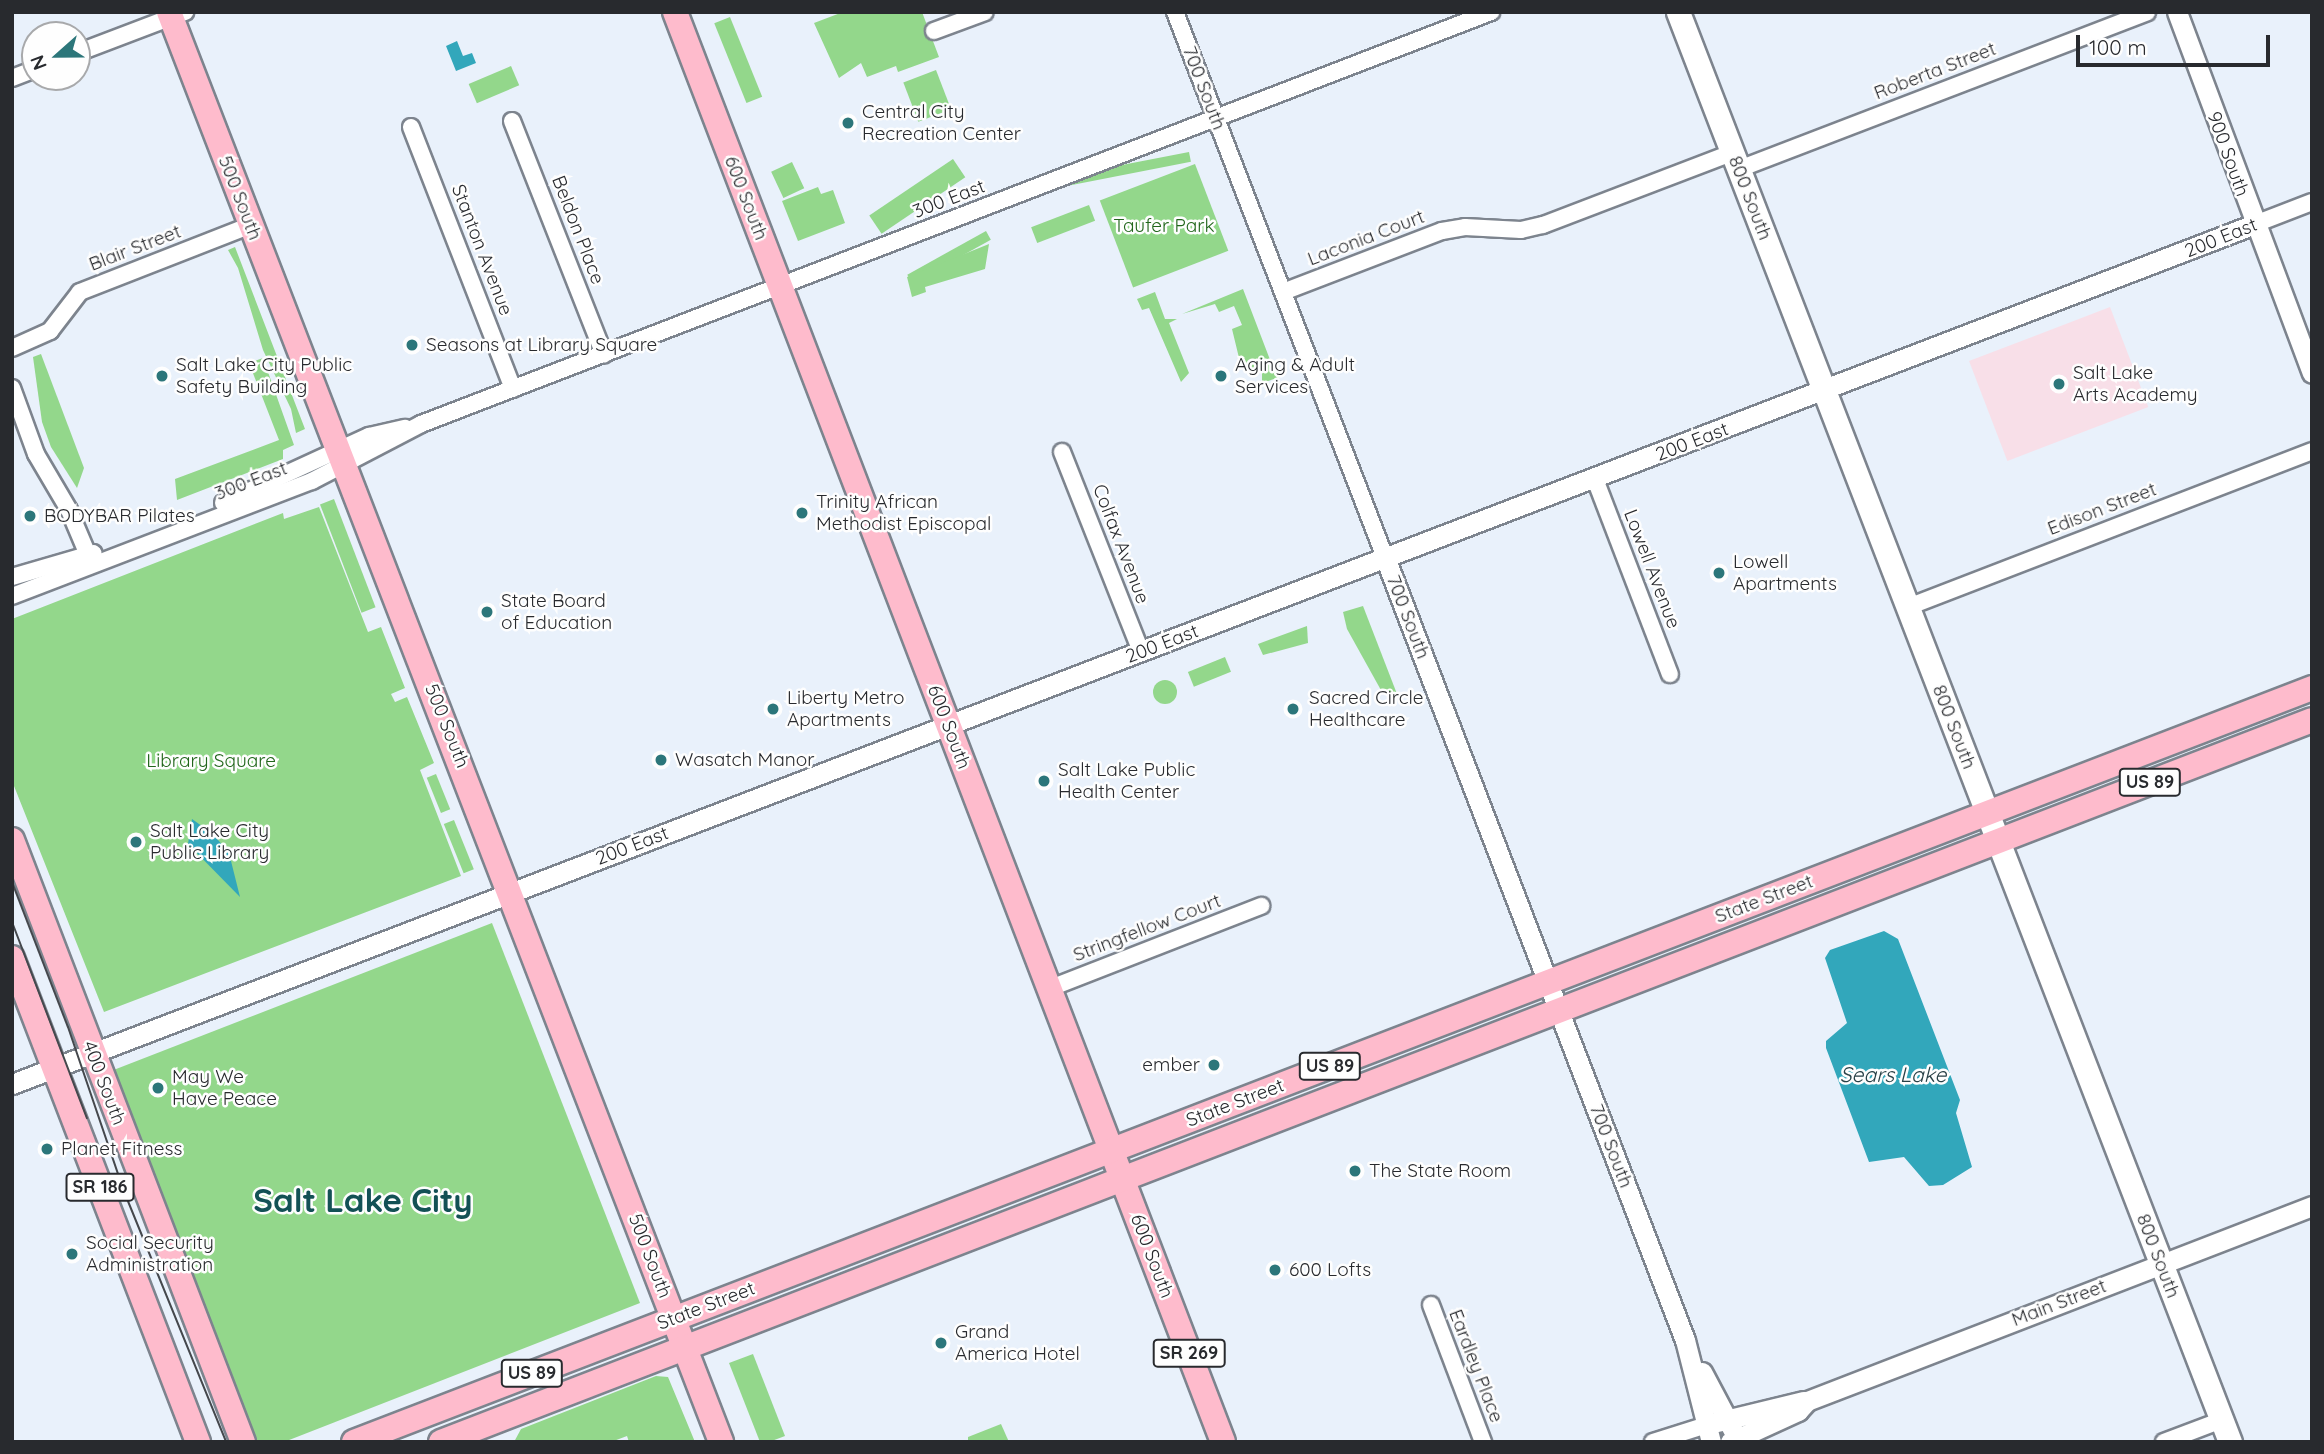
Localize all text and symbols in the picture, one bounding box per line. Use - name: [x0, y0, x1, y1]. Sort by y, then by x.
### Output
- north arrow: [21, 21, 91, 91]
- scale bar: [2079, 21, 2273, 65]
- text: 100 m: [2089, 34, 2147, 60]
- street label: Roberta Street: [1871, 37, 1999, 105]
- street label: 700 South: [1178, 43, 1230, 133]
- text: N: [25, 52, 52, 74]
- place label: Central City Recreation Center: [862, 101, 1021, 145]
- street label: 900 South: [2202, 108, 2254, 200]
- marker: Central City Recreation Center: [840, 115, 856, 131]
- street label: 500 South: [214, 153, 266, 243]
- street label: 600 South: [720, 153, 772, 243]
- street label: 800 South: [1724, 153, 1776, 243]
- street label: Beldon Place: [547, 173, 609, 287]
- street label: 300 East: [910, 175, 988, 223]
- street label: Stanton Avenue: [447, 181, 517, 319]
- street label: Laconia Court: [1304, 205, 1428, 271]
- street label: 200 East: [2182, 213, 2260, 263]
- park label: Taufer Park: [1113, 215, 1215, 237]
- street label: Blair Street: [86, 220, 184, 276]
- place label: Seasons at Library Square: [426, 334, 657, 356]
- marker: Seasons at Library Square: [404, 337, 420, 353]
- place label: Salt Lake City Public Safety Building: [176, 354, 352, 398]
- place label: Aging & Adult Services: [1235, 354, 1355, 398]
- place label: Salt Lake Arts Academy: [2073, 362, 2197, 406]
- marker: Salt Lake City Public Safety Building: [154, 368, 170, 384]
- marker: Aging & Adult Services: [1213, 368, 1229, 384]
- marker: Salt Lake Arts Academy: [2051, 376, 2067, 392]
- street label: 200 East: [1652, 418, 1732, 466]
- street label: 300 East: [212, 457, 290, 505]
- street label: Edison Street: [2044, 478, 2160, 540]
- street label: Colfax Avenue: [1088, 481, 1154, 607]
- place label: Trinity African Methodist Episcopal: [816, 491, 991, 535]
- place label: BODYBAR Pilates: [44, 505, 195, 527]
- marker: Trinity African Methodist Episcopal: [794, 505, 810, 521]
- street label: Lowell Avenue: [1619, 506, 1685, 632]
- marker: BODYBAR Pilates: [22, 508, 38, 524]
- place label: Lowell Apartments: [1733, 551, 1837, 595]
- marker: Lowell Apartments: [1711, 565, 1727, 581]
- street label: 700 South: [1382, 572, 1434, 662]
- place label: State Board of Education: [501, 590, 612, 634]
- marker: State Board of Education: [479, 604, 495, 620]
- street label: 200 East: [1122, 620, 1202, 668]
- street label: 500 South: [420, 681, 474, 771]
- street label: 600 South: [923, 682, 975, 772]
- street label: 800 South: [1928, 682, 1980, 772]
- place label: Liberty Metro Apartments: [787, 687, 904, 731]
- place label: Sacred Circle Healthcare: [1309, 687, 1423, 731]
- marker: Sacred Circle Healthcare: [1283, 699, 1303, 719]
- marker: Liberty Metro Apartments: [765, 701, 781, 717]
- place label: Wasatch Manor: [675, 749, 814, 771]
- park label: Library Square: [146, 750, 276, 772]
- marker: Wasatch Manor: [653, 752, 669, 768]
- place label: Salt Lake Public Health Center: [1058, 759, 1195, 803]
- road number: US 89: [2118, 768, 2182, 796]
- marker: Salt Lake Public Health Center: [1036, 773, 1052, 789]
- place label: Salt Lake City Public Library: [150, 820, 269, 864]
- street label: 200 East: [592, 822, 672, 870]
- marker: Salt Lake City Public Library: [128, 834, 144, 850]
- street label: State Street: [1712, 870, 1816, 928]
- street label: Stringfellow Court: [1070, 889, 1224, 967]
- street label: 400 South: [78, 1038, 130, 1128]
- road number: US 89: [1298, 1051, 1362, 1080]
- place label: ember: [1142, 1054, 1200, 1076]
- marker: ember: [1206, 1057, 1222, 1073]
- water label: Sears Lake: [1840, 1061, 1946, 1087]
- place label: May We Have Peace: [172, 1066, 277, 1110]
- street label: State Street: [1183, 1074, 1287, 1132]
- marker: May We Have Peace: [150, 1080, 166, 1096]
- street label: 700 South: [1585, 1101, 1637, 1191]
- place label: Planet Fitness: [61, 1138, 182, 1160]
- marker: Planet Fitness: [39, 1141, 55, 1157]
- place label: The State Room: [1369, 1160, 1511, 1182]
- marker: The State Room: [1347, 1163, 1363, 1179]
- road number: SR 186: [65, 1172, 135, 1202]
- district label: Salt Lake City: [253, 1180, 473, 1220]
- street label: 500 South: [624, 1211, 676, 1301]
- street label: 600 South: [1126, 1211, 1178, 1301]
- street label: 800 South: [2132, 1211, 2184, 1301]
- place label: Social Security Administration: [86, 1232, 214, 1276]
- marker: Social Security Administration: [64, 1246, 80, 1262]
- place label: 600 Lofts: [1289, 1259, 1371, 1281]
- marker: 600 Lofts: [1267, 1262, 1283, 1278]
- street label: Main Street: [2009, 1275, 2109, 1331]
- street label: State Street: [654, 1277, 758, 1335]
- street label: Eardley Place: [1444, 1306, 1508, 1426]
- place label: Grand America Hotel: [955, 1321, 1080, 1365]
- marker: Grand America Hotel: [933, 1335, 949, 1351]
- road number: SR 269: [1152, 1338, 1226, 1368]
- road number: US 89: [500, 1358, 564, 1388]

